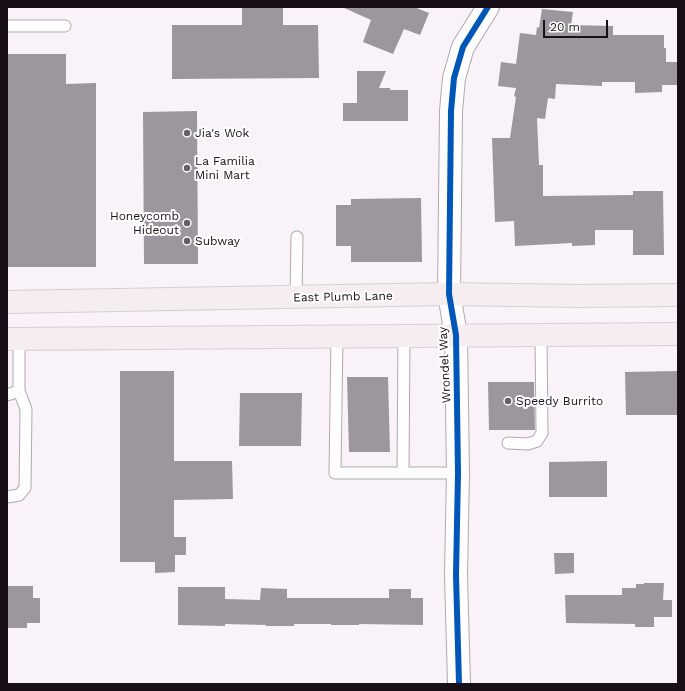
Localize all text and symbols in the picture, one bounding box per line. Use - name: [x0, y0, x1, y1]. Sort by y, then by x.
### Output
- scale bar: [545, 12, 610, 38]
- text: 20 m: [550, 20, 580, 34]
- place label: Jia's Wok: [195, 126, 249, 140]
- marker: Jia's Wok: [182, 128, 192, 138]
- place label: La Familia Mini Mart: [195, 154, 255, 182]
- marker: La Familia Mini Mart: [182, 163, 192, 173]
- place label: Honeycomb Hideout: [110, 209, 179, 237]
- marker: Honeycomb Hideout: [182, 218, 192, 228]
- place label: Subway: [195, 234, 240, 248]
- marker: Subway: [182, 236, 192, 246]
- street label: East Plumb Lane: [293, 289, 393, 305]
- street label: Wrondel Way: [436, 326, 454, 404]
- place label: Speedy Burrito: [516, 394, 603, 408]
- marker: Speedy Burrito: [503, 396, 513, 406]

